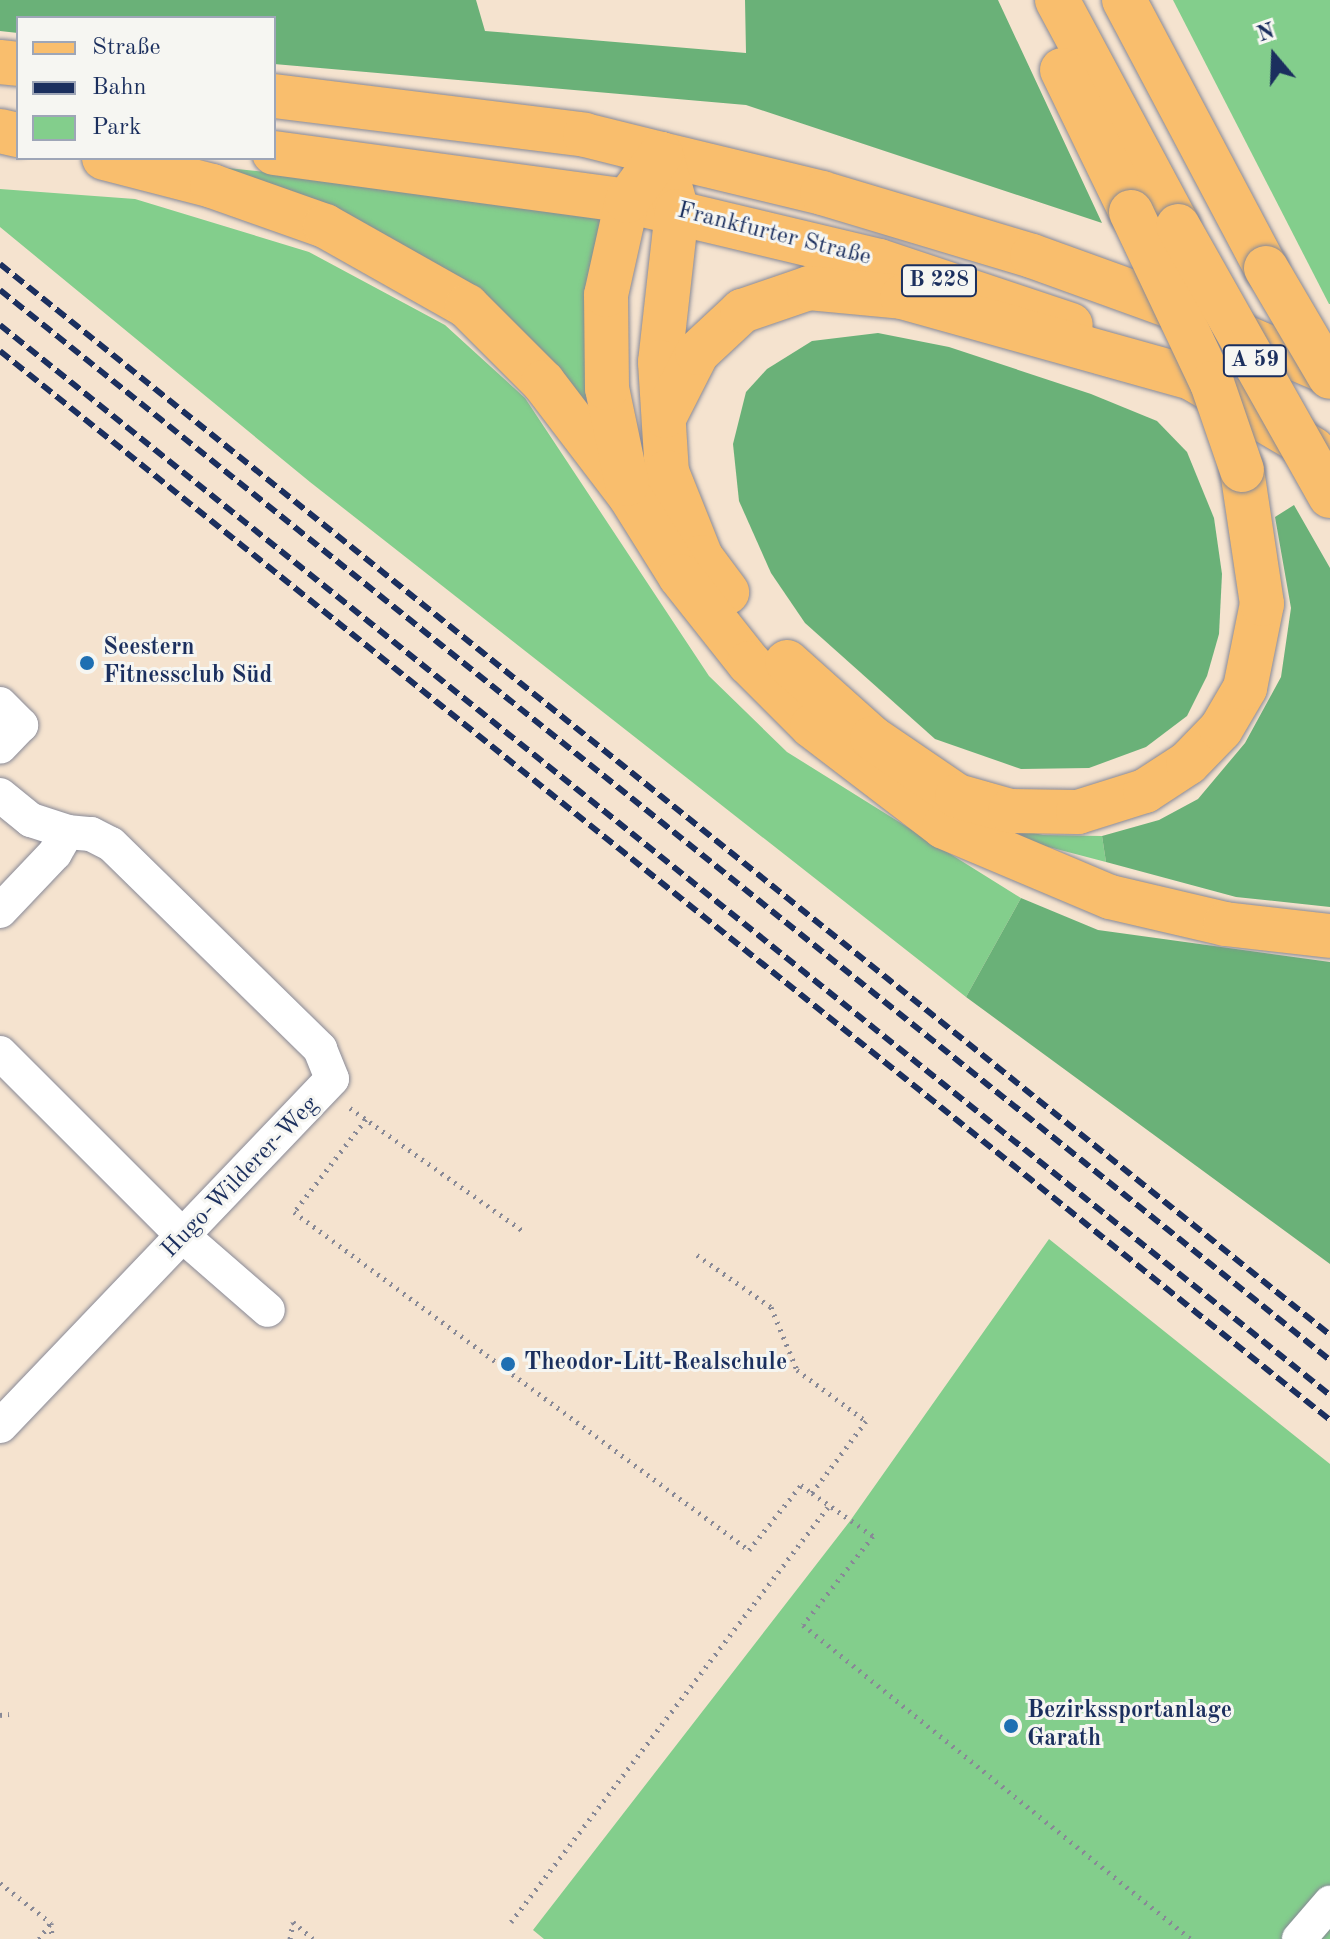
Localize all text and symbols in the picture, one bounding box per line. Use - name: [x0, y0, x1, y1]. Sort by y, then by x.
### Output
- legend: [16, 16, 276, 160]
- north arrow: [1234, 16, 1314, 96]
- text: N: [1255, 20, 1278, 46]
- text: Straße: [92, 36, 161, 60]
- text: Bahn: [92, 76, 146, 100]
- text: Park: [92, 116, 141, 140]
- street label: Frankfurter Straße: [674, 197, 874, 273]
- road number: B 228: [899, 263, 979, 299]
- road number: A 59: [1221, 343, 1289, 379]
- place label: Seestern Fitnessclub Süd: [103, 635, 272, 691]
- marker: Seestern Fitnessclub Süd: [78, 654, 96, 672]
- street label: Hugo-Wilderer-Weg: [156, 1091, 326, 1265]
- place label: Theodor-Litt-Realschule: [524, 1350, 787, 1378]
- marker: Theodor-Litt-Realschule: [499, 1355, 517, 1373]
- place label: Bezirkssportanlage Garath: [1027, 1698, 1232, 1754]
- marker: Bezirkssportanlage Garath: [1002, 1717, 1020, 1735]

